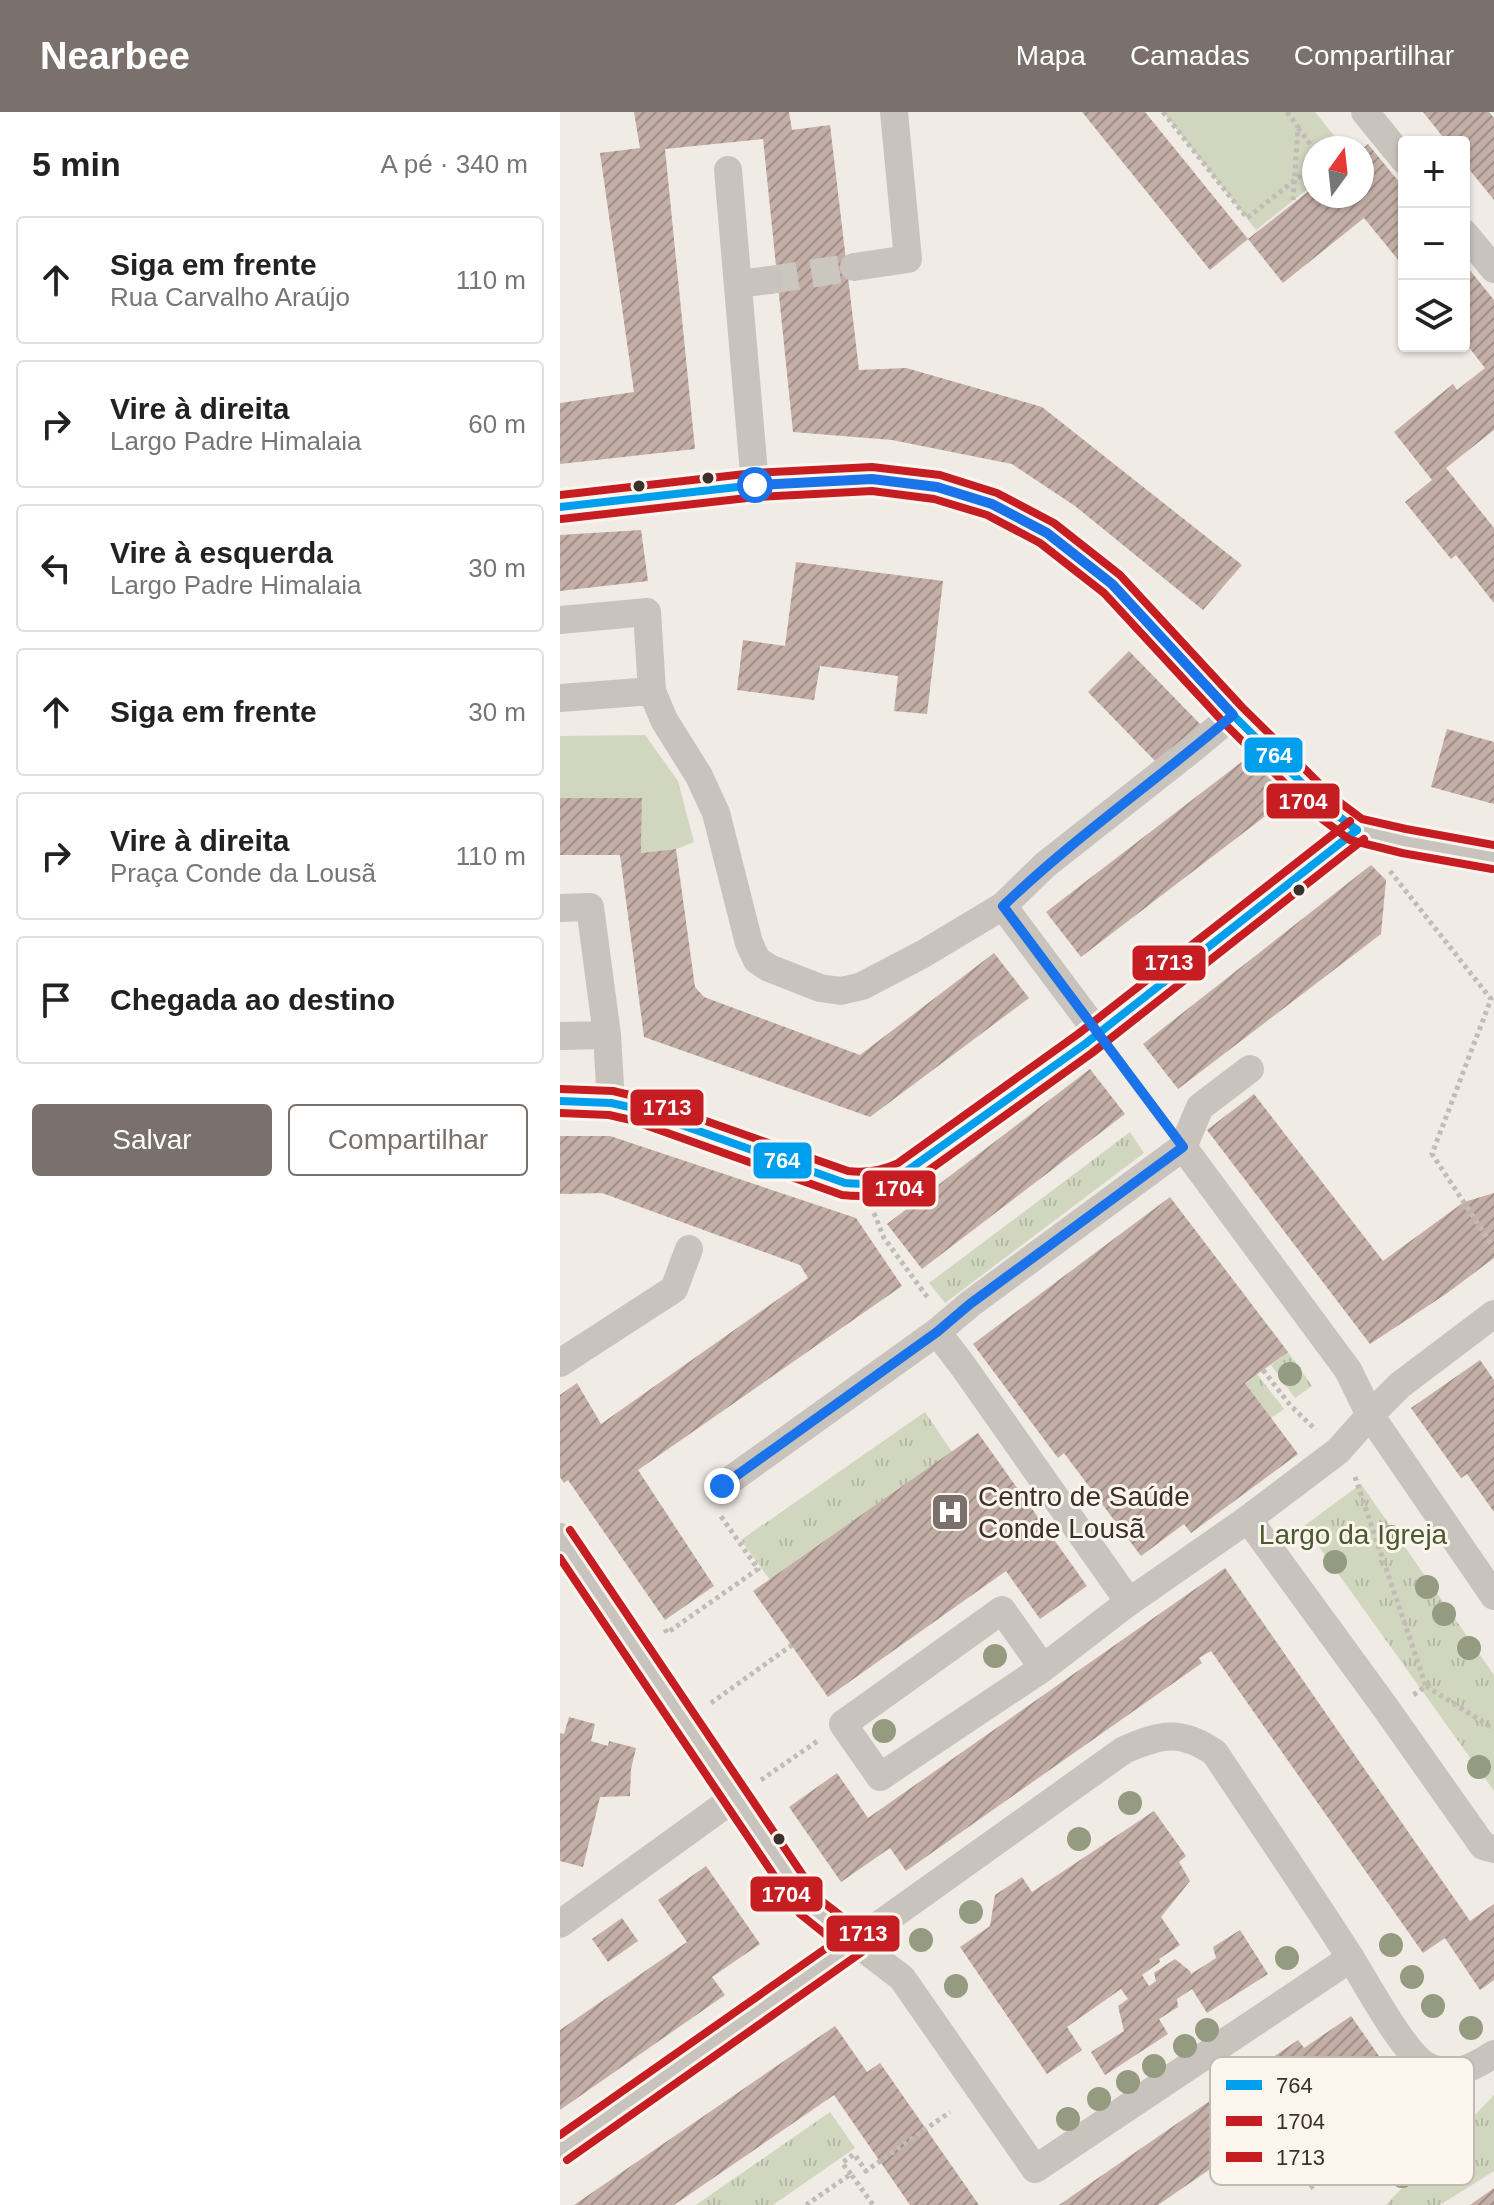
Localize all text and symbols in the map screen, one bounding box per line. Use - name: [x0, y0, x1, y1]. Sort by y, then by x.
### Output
- text: Nearbee: [40, 35, 190, 77]
- text: Mapa: [1016, 40, 1086, 71]
- text: Camadas: [1130, 40, 1250, 71]
- text: Compartilhar: [1294, 40, 1454, 71]
- north arrow: [1302, 136, 1374, 208]
- map controls: [1398, 136, 1470, 352]
- button: +: [1398, 136, 1470, 208]
- text: 5 min: [32, 145, 121, 183]
- text: A pé · 340 m: [381, 149, 528, 179]
- button: −: [1398, 208, 1470, 280]
- text: Siga em frente: [110, 248, 317, 281]
- icon: ahead: [34, 258, 78, 302]
- text: 110 m: [456, 265, 526, 295]
- button: layers: [1398, 280, 1470, 352]
- text: Rua Carvalho Araújo: [110, 282, 350, 312]
- text: Vire à direita: [110, 392, 290, 425]
- icon: right: [34, 402, 78, 446]
- text: 60 m: [468, 409, 526, 439]
- text: Largo Padre Himalaia: [110, 426, 361, 456]
- route start: [737, 467, 773, 503]
- unlabelled marker: [700, 470, 716, 486]
- unlabelled marker: [631, 478, 647, 494]
- text: Vire à esquerda: [110, 536, 333, 569]
- icon: left: [34, 546, 78, 590]
- text: 30 m: [468, 553, 526, 583]
- text: Largo Padre Himalaia: [110, 570, 361, 600]
- icon: ahead: [34, 690, 78, 734]
- text: Siga em frente: [110, 695, 317, 728]
- text: 30 m: [468, 697, 526, 727]
- line badge: 764: [1243, 736, 1304, 774]
- text: 764: [1256, 743, 1293, 768]
- line badge: 1704: [1265, 782, 1341, 820]
- text: 1704: [1279, 789, 1328, 814]
- text: Vire à direita: [110, 824, 290, 857]
- icon: right: [34, 834, 78, 878]
- text: 110 m: [456, 841, 526, 871]
- text: Praça Conde da Lousã: [110, 858, 376, 888]
- unlabelled marker: [1291, 882, 1307, 898]
- line badge: 1713: [1131, 944, 1207, 982]
- text: 1713: [1145, 950, 1193, 975]
- icon: arrive: [34, 978, 78, 1022]
- text: Chegada ao destino: [110, 983, 395, 1016]
- line badge: 1713: [629, 1088, 705, 1127]
- text: 1713: [643, 1095, 691, 1120]
- button: Salvar: [32, 1104, 272, 1176]
- button: Compartilhar: [288, 1104, 528, 1176]
- line badge: 764: [752, 1141, 813, 1180]
- text: 764: [764, 1148, 801, 1173]
- line badge: 1704: [861, 1169, 937, 1208]
- text: 1704: [875, 1176, 924, 1201]
- route end: [704, 1468, 740, 1504]
- place label: Centro de Saúde Conde Lousã: [978, 1481, 1190, 1544]
- hospital icon: Centro de Saúde Conde Lousã: [929, 1491, 971, 1533]
- park label: Largo da Igreja: [1259, 1519, 1448, 1550]
- unlabelled marker: [771, 1831, 787, 1847]
- line badge: 1704: [749, 1875, 824, 1913]
- text: 1704: [762, 1882, 811, 1907]
- line badge: 1713: [825, 1914, 901, 1953]
- text: 1713: [839, 1921, 887, 1946]
- legend: [1210, 2057, 1474, 2185]
- text: 764: [1276, 2073, 1313, 2098]
- text: 1704: [1276, 2109, 1325, 2134]
- text: 1713: [1276, 2145, 1325, 2170]

